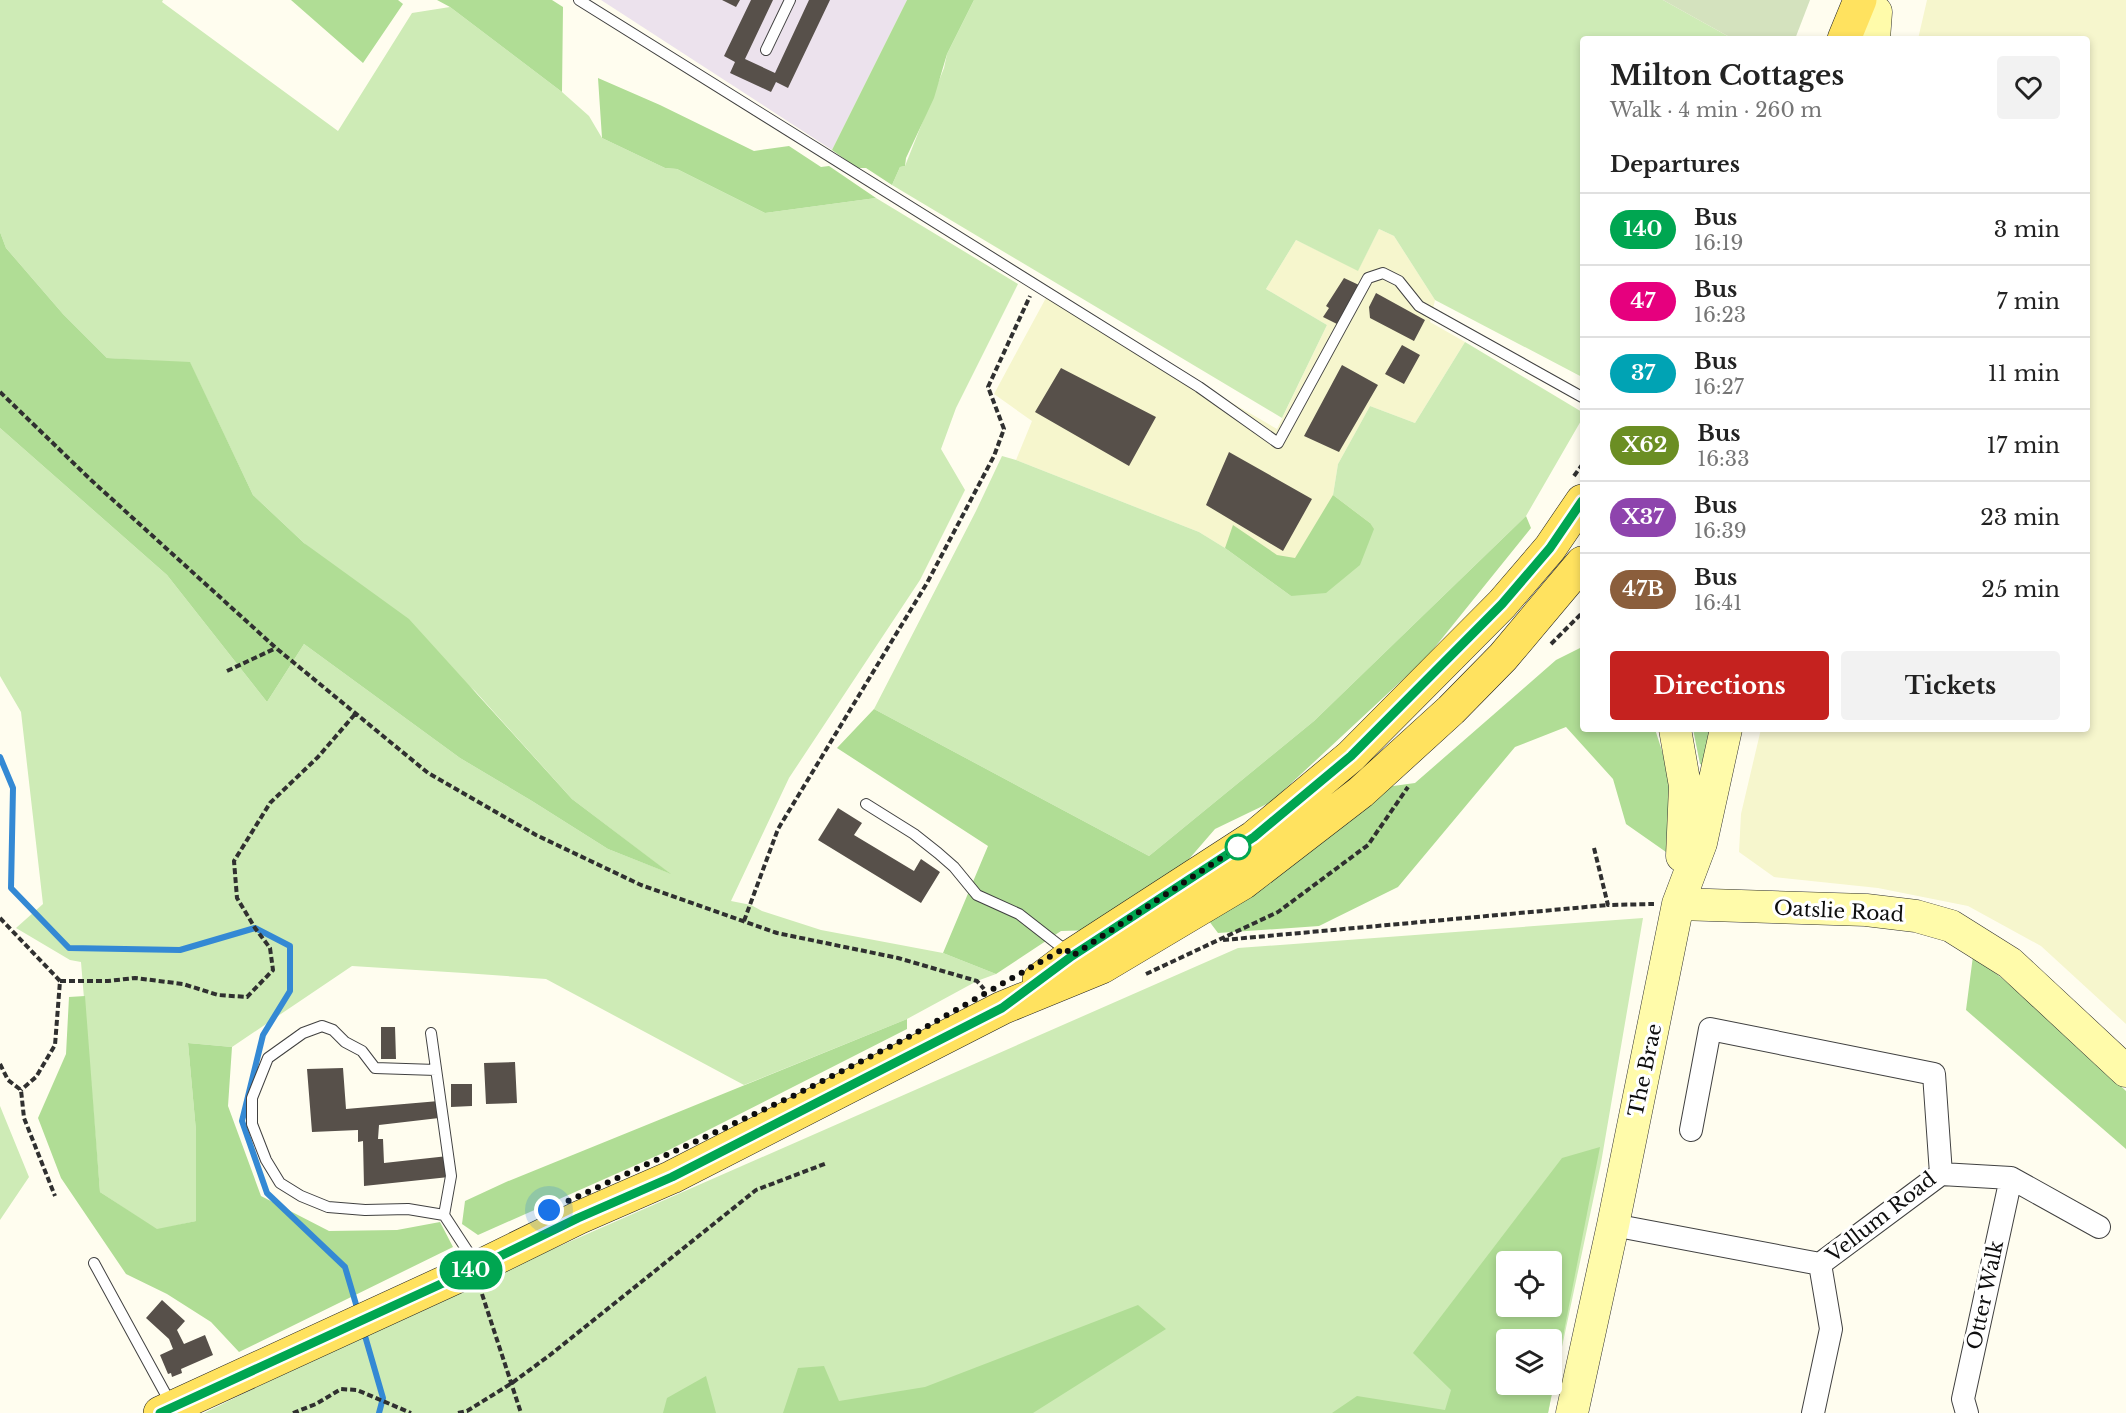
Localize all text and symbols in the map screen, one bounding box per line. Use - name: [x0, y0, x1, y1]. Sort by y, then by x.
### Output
- button: heart: [1997, 56, 2060, 119]
- text: Milton Cottages: [1610, 58, 1844, 93]
- text: Walk · 4 min · 260 m: [1610, 98, 1822, 122]
- text: Departures: [1610, 151, 1740, 178]
- text: Bus: [1694, 204, 1737, 231]
- text: 140: [1624, 216, 1662, 242]
- text: 3 min: [1994, 216, 2060, 243]
- text: 16:19: [1694, 231, 1743, 255]
- text: Bus: [1694, 276, 1737, 303]
- text: 47: [1631, 288, 1655, 314]
- text: 7 min: [1996, 288, 2060, 315]
- text: 16:23: [1694, 303, 1746, 327]
- text: Bus: [1694, 348, 1737, 375]
- text: 37: [1631, 360, 1655, 386]
- text: 11 min: [1988, 360, 2060, 387]
- text: 16:27: [1694, 375, 1744, 399]
- text: Bus: [1697, 420, 1741, 447]
- text: X62: [1622, 432, 1667, 458]
- text: 17 min: [1987, 432, 2060, 459]
- text: 16:33: [1697, 447, 1749, 471]
- text: Bus: [1694, 492, 1737, 519]
- text: X37: [1622, 504, 1664, 530]
- text: 23 min: [1980, 504, 2060, 531]
- text: 16:39: [1694, 519, 1747, 543]
- text: Bus: [1694, 564, 1737, 591]
- text: 47B: [1622, 576, 1664, 602]
- text: 25 min: [1981, 576, 2060, 603]
- text: 16:41: [1694, 591, 1742, 615]
- button: Directions: [1610, 651, 1829, 720]
- button: Tickets: [1841, 651, 2060, 720]
- unlabelled marker: [1225, 834, 1251, 860]
- street label: Oatslie Road: [1773, 896, 1905, 926]
- street label: The Brae: [1623, 1021, 1667, 1119]
- street label: Vellum Road: [1821, 1167, 1941, 1268]
- your location: [534, 1195, 564, 1225]
- street label: Otter Walk: [1962, 1237, 2008, 1352]
- line badge: 140: [436, 1250, 506, 1290]
- map controls: [1496, 1251, 1562, 1395]
- button: locate: [1496, 1251, 1562, 1317]
- text: 140: [452, 1257, 490, 1283]
- button: layers: [1496, 1329, 1562, 1395]

